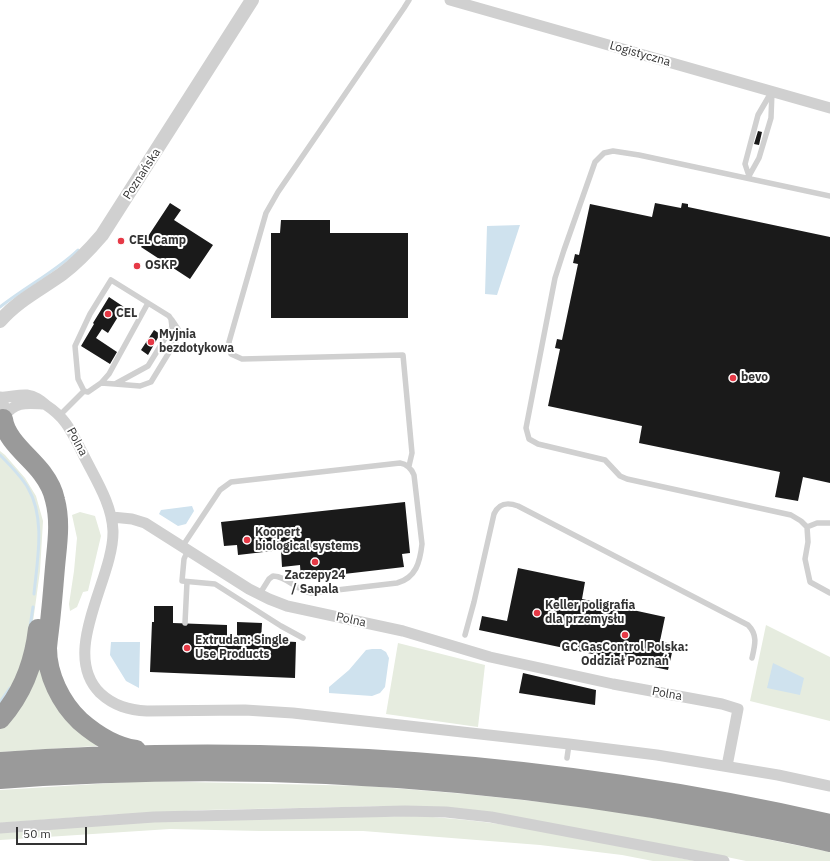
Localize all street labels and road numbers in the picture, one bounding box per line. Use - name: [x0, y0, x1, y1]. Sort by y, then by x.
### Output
- street label: Logistyczna: [608, 38, 672, 70]
- street label: Poznańska: [120, 146, 164, 202]
- street label: Polna: [64, 425, 90, 459]
- street label: Polna: [335, 610, 367, 630]
- street label: Polna: [651, 684, 683, 704]

